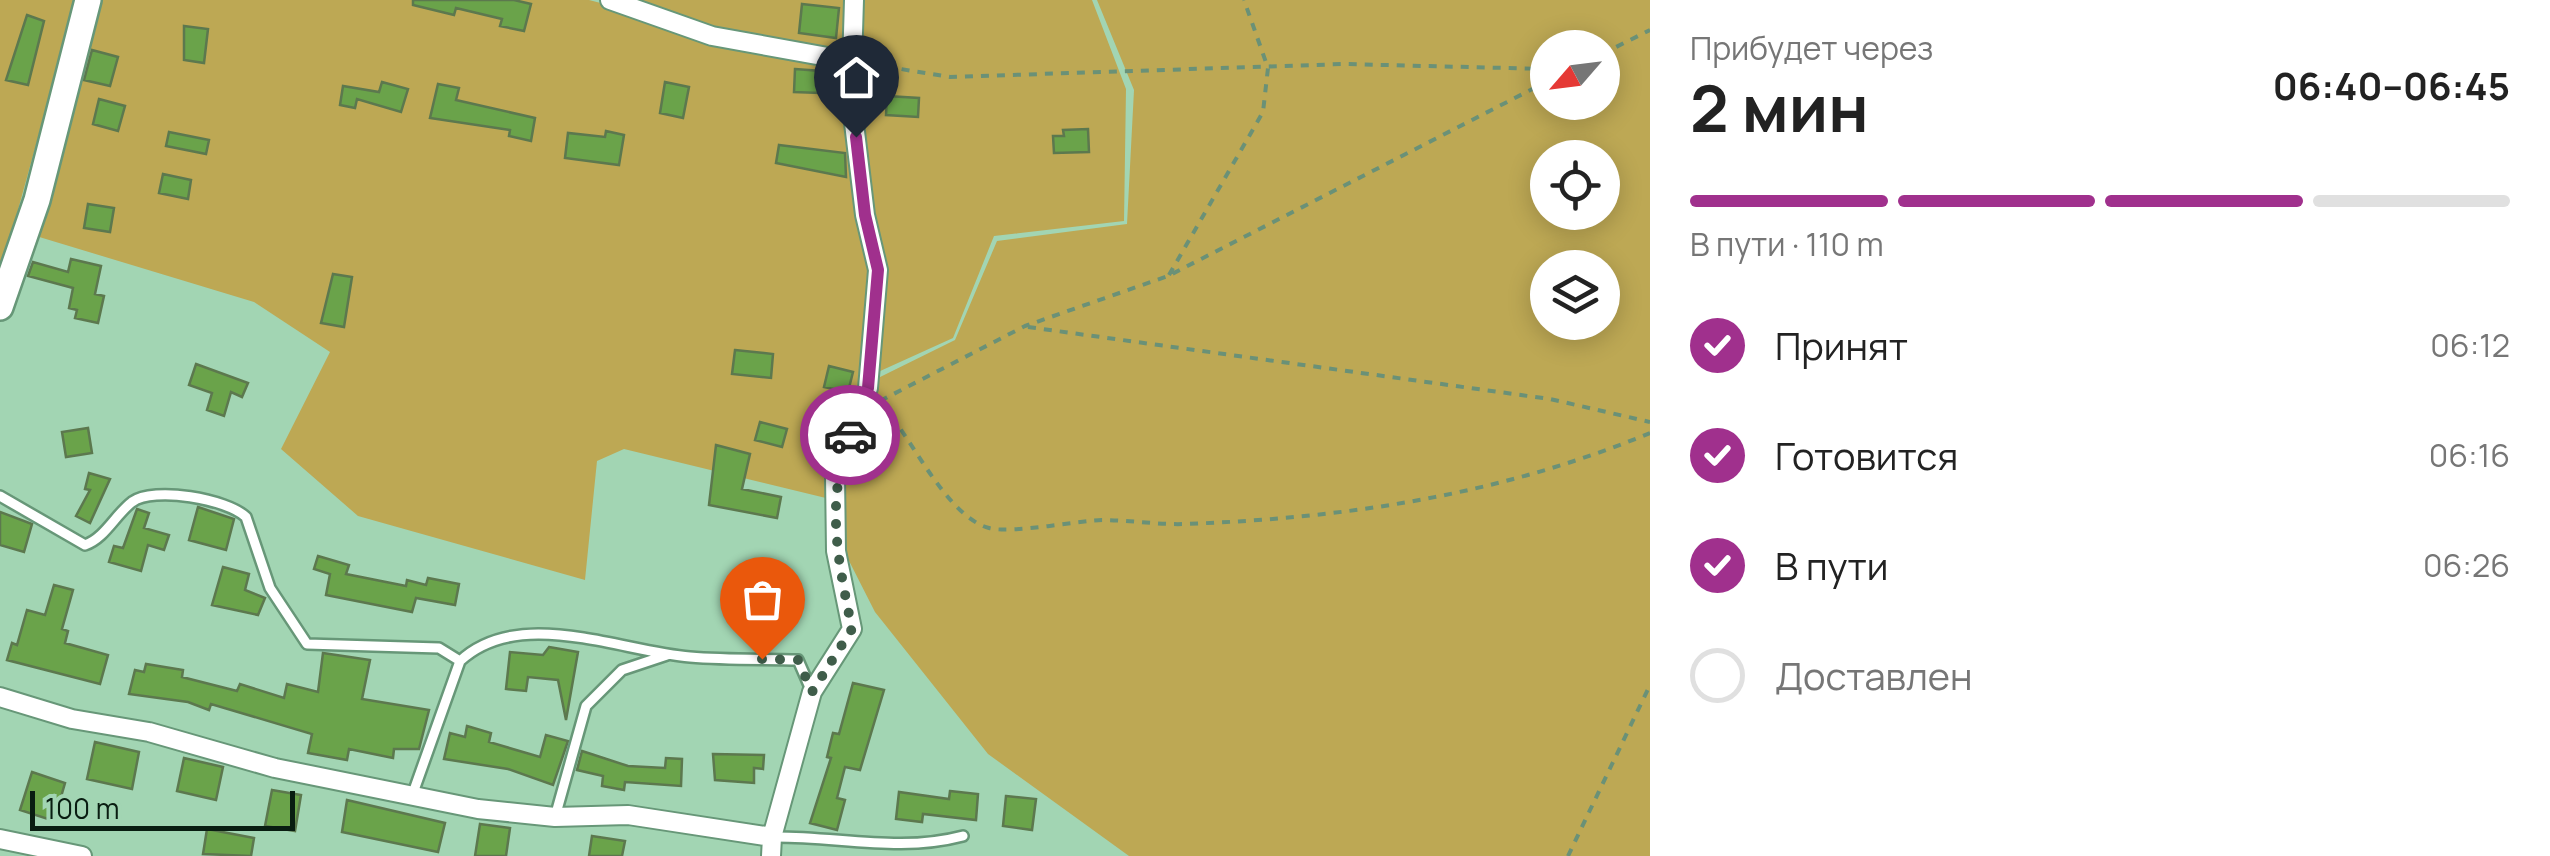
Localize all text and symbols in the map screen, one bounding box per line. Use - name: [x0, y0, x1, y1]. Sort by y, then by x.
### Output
- text: Прибудет через: [1690, 26, 1933, 70]
- north arrow: [1530, 30, 1620, 120]
- map controls: [1530, 30, 1620, 340]
- pin: [814, 35, 899, 138]
- icon: home: [829, 50, 884, 105]
- text: 06:40–06:45: [2273, 59, 2510, 111]
- text: 2 мин: [1690, 63, 1869, 152]
- button: locate: [1530, 140, 1620, 230]
- text: В пути · 110 m: [1690, 222, 1884, 266]
- button: layers: [1530, 250, 1620, 340]
- icon: check: [1690, 318, 1745, 373]
- text: Принят: [1775, 319, 1908, 371]
- text: 06:12: [2430, 323, 2510, 367]
- courier: [800, 385, 900, 485]
- icon: car: [823, 408, 878, 463]
- icon: check: [1690, 428, 1745, 483]
- text: Готовится: [1775, 429, 1958, 481]
- text: 06:16: [2429, 433, 2510, 477]
- icon: check: [1690, 538, 1745, 593]
- text: В пути: [1775, 539, 1888, 591]
- text: 06:26: [2423, 543, 2510, 587]
- pin: [720, 557, 805, 660]
- icon: bag: [735, 572, 790, 627]
- text: Доставлен: [1775, 649, 1973, 701]
- scale bar: [30, 786, 295, 830]
- text: 100 m: [45, 789, 119, 827]

